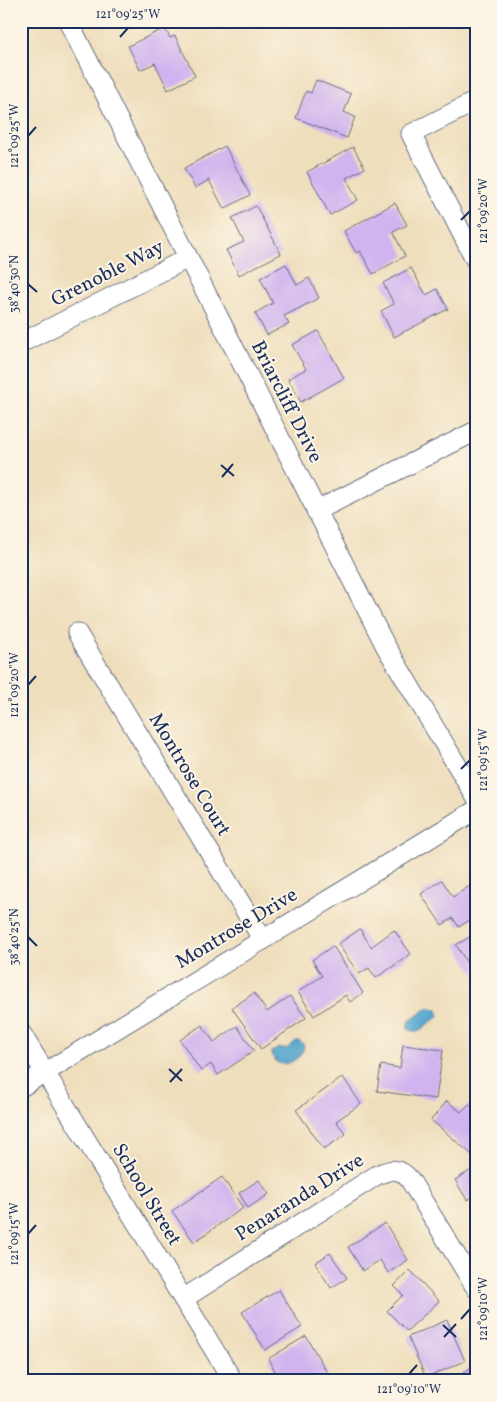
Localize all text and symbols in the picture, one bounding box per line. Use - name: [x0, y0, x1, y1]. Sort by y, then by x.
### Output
- text: 121°09'25"W: [96, 7, 160, 23]
- text: 121°09'25"W: [7, 104, 23, 168]
- text: 121°09'20"W: [476, 178, 492, 244]
- street label: Grenoble Way: [47, 233, 169, 314]
- text: 38°40'30"N: [7, 255, 23, 313]
- street label: Briarcliff Drive: [243, 336, 329, 468]
- text: 121°09'20"W: [7, 652, 23, 718]
- street label: Montrose Court: [141, 708, 237, 842]
- text: 121°09'15"W: [476, 729, 492, 791]
- street label: Montrose Drive: [171, 882, 303, 976]
- text: 38°40'25"N: [7, 908, 23, 966]
- street label: School Street: [104, 1139, 188, 1251]
- street label: Penaranda Drive: [230, 1147, 370, 1249]
- text: 121°09'15"W: [7, 1203, 23, 1265]
- text: 121°09'10"W: [476, 1277, 492, 1341]
- text: 121°09'10"W: [377, 1382, 441, 1398]

